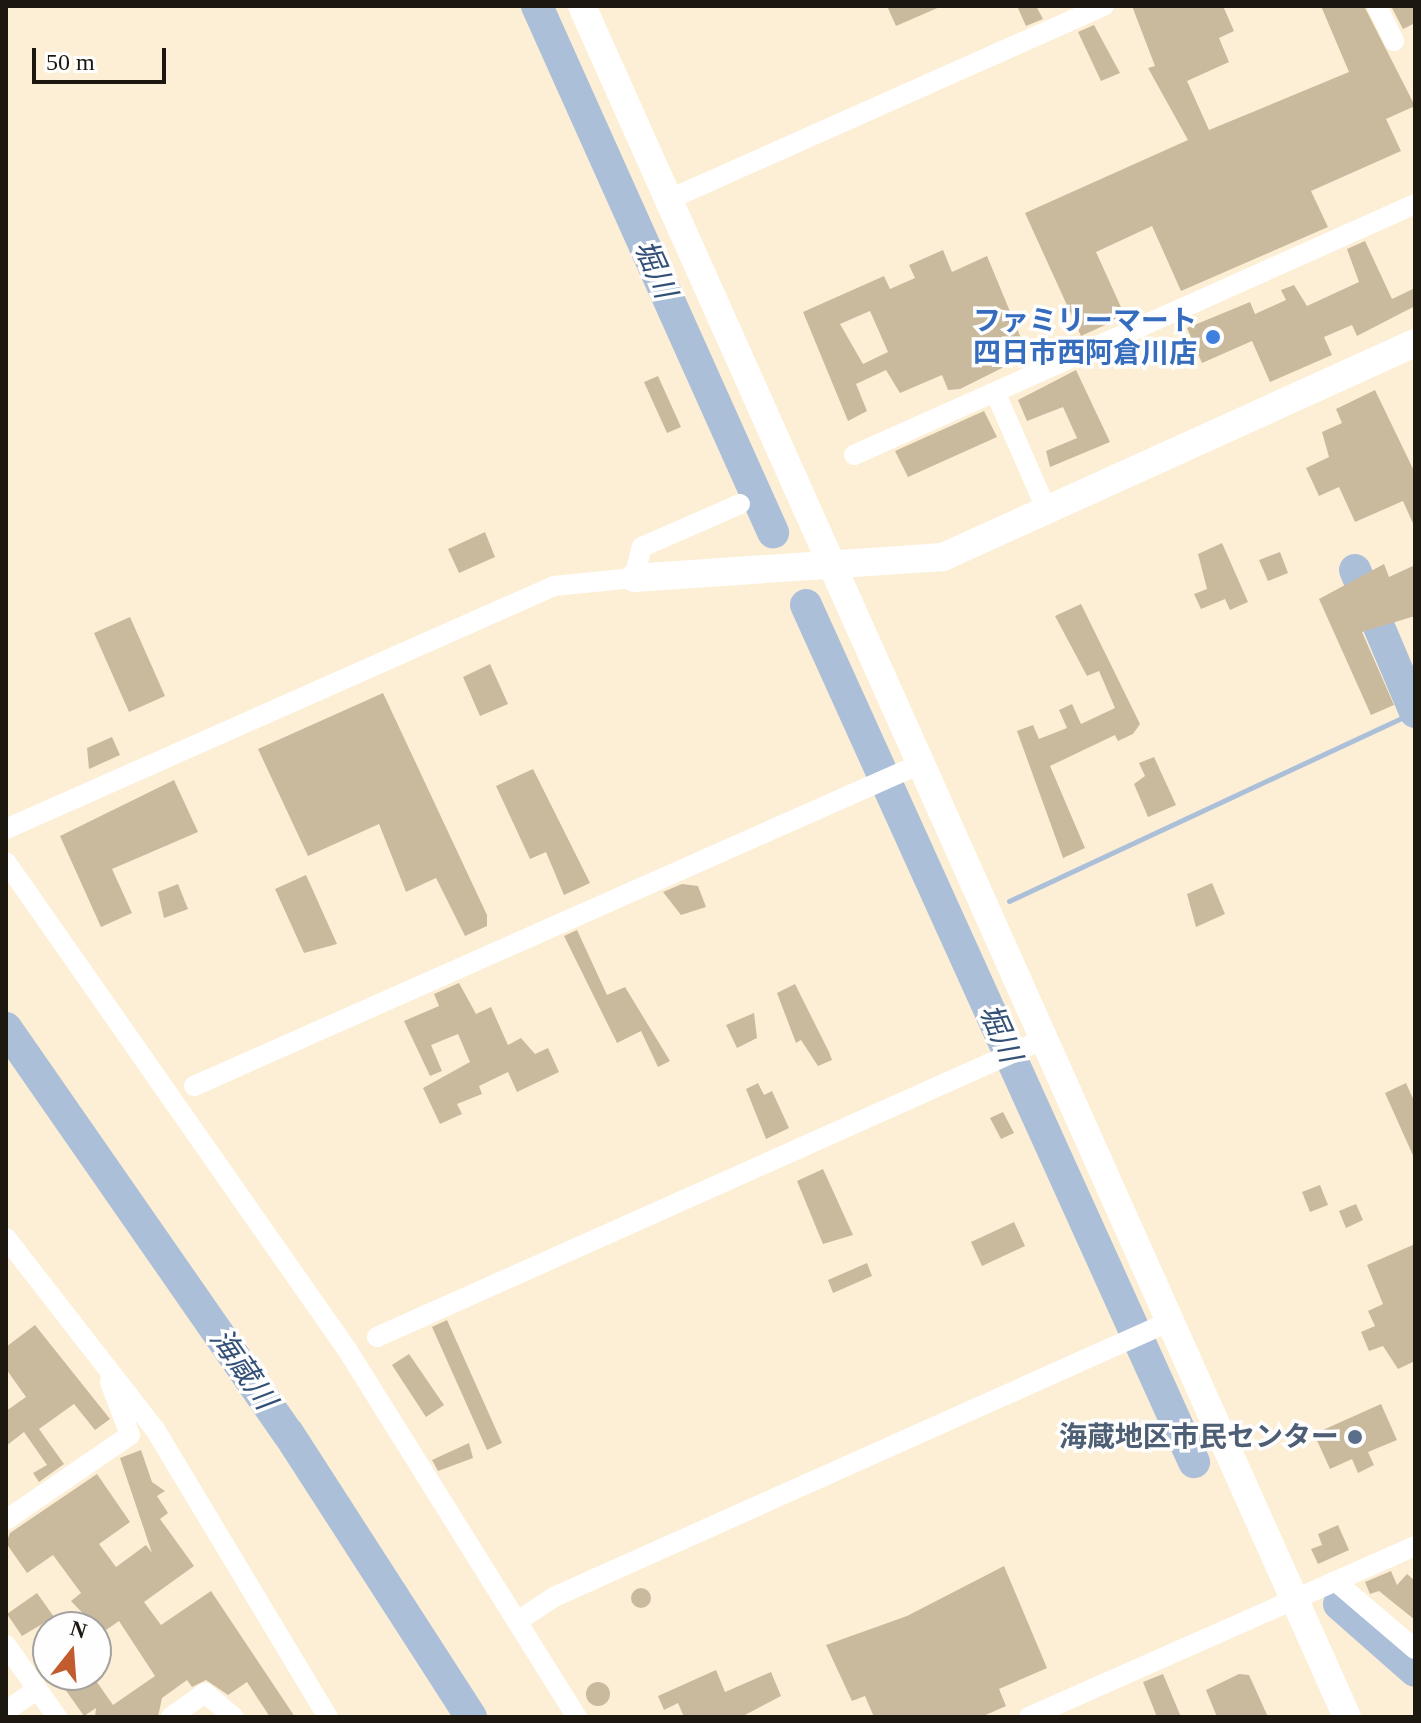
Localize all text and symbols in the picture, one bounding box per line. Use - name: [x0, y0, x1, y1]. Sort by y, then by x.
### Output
- scale bar: [36, 32, 170, 82]
- text: 50 m: [46, 49, 95, 75]
- water label: 堀川: [626, 234, 684, 304]
- place label: ファミリーマート 四日市西阿倉川店: [973, 304, 1197, 370]
- marker: ファミリーマート 四日市西阿倉川店: [1204, 328, 1222, 346]
- water label: 堀川: [971, 998, 1029, 1068]
- water label: 海蔵川: [202, 1322, 284, 1416]
- place label: 海蔵地区市民センター: [1059, 1420, 1339, 1454]
- marker: 海蔵地区市民センター: [1346, 1428, 1364, 1446]
- north arrow: [32, 1611, 112, 1691]
- text: N: [67, 1615, 90, 1644]

